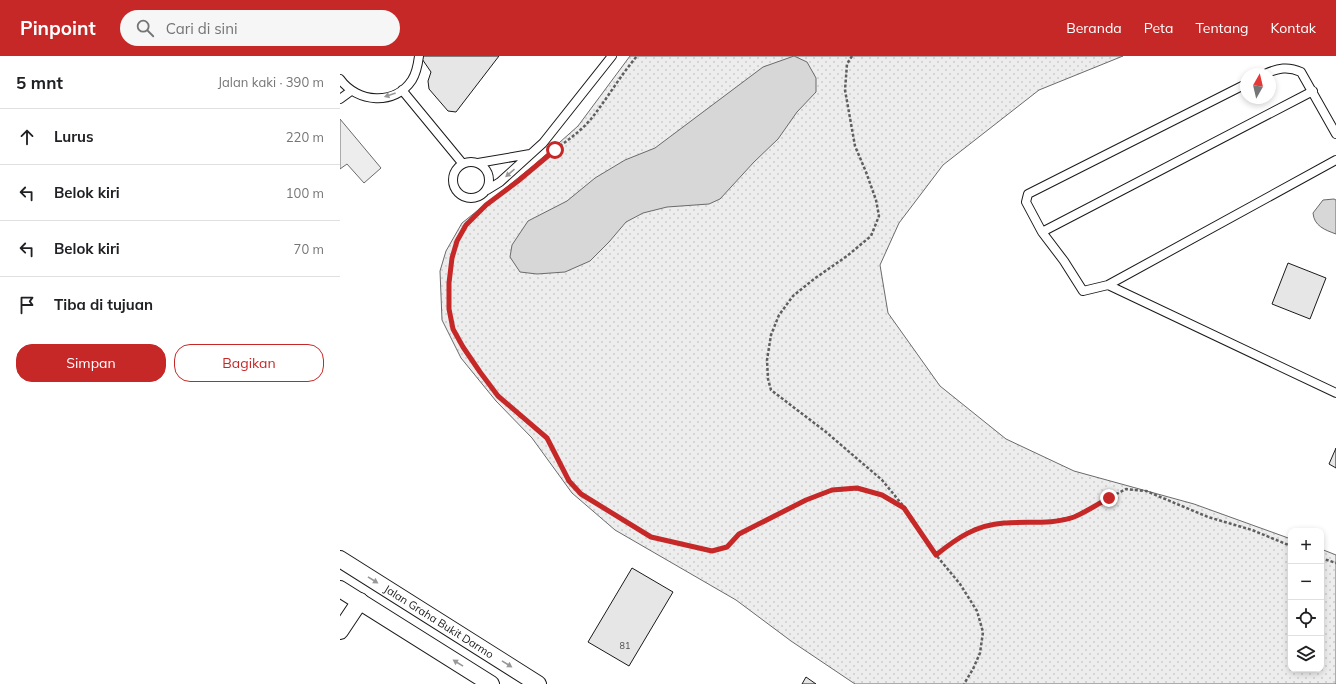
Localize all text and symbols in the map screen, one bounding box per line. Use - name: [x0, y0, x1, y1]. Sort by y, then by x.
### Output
- search box: [120, 10, 400, 46]
- text: Pinpoint: [20, 16, 96, 40]
- icon: search: [134, 17, 156, 39]
- text: Cari di sini: [166, 19, 238, 38]
- text: Beranda: [1066, 19, 1122, 37]
- text: Peta: [1144, 19, 1173, 37]
- text: Tentang: [1195, 19, 1249, 37]
- text: Kontak: [1271, 19, 1316, 37]
- north arrow: [1240, 68, 1276, 104]
- text: 5 mnt: [16, 72, 63, 93]
- text: Jalan kaki · 390 m: [218, 74, 324, 90]
- one-way arrow: [383, 93, 395, 99]
- icon: ahead: [16, 126, 38, 148]
- text: Lurus: [54, 127, 94, 146]
- text: 220 m: [286, 129, 324, 145]
- route start: [546, 141, 564, 159]
- one-way arrow: [504, 169, 515, 178]
- icon: left: [16, 182, 38, 204]
- text: Belok kiri: [54, 183, 120, 202]
- text: 100 m: [286, 185, 324, 201]
- icon: left: [16, 238, 38, 260]
- text: Belok kiri: [54, 239, 120, 258]
- text: 70 m: [294, 241, 324, 257]
- icon: arrive: [16, 294, 38, 316]
- text: Tiba di tujuan: [54, 295, 153, 314]
- button: Simpan: [16, 344, 166, 382]
- button: Bagikan: [174, 344, 324, 382]
- route end: [1100, 489, 1118, 507]
- map controls: [1288, 528, 1324, 672]
- button: +: [1288, 528, 1324, 564]
- button: −: [1288, 564, 1324, 600]
- one-way arrow: [367, 576, 379, 583]
- street label: Jalan Graha Bukit Darmo: [382, 582, 496, 661]
- button: locate: [1288, 600, 1324, 636]
- button: layers: [1288, 636, 1324, 672]
- house number: 81: [620, 640, 630, 651]
- one-way arrow: [453, 659, 463, 667]
- one-way arrow: [501, 660, 512, 668]

